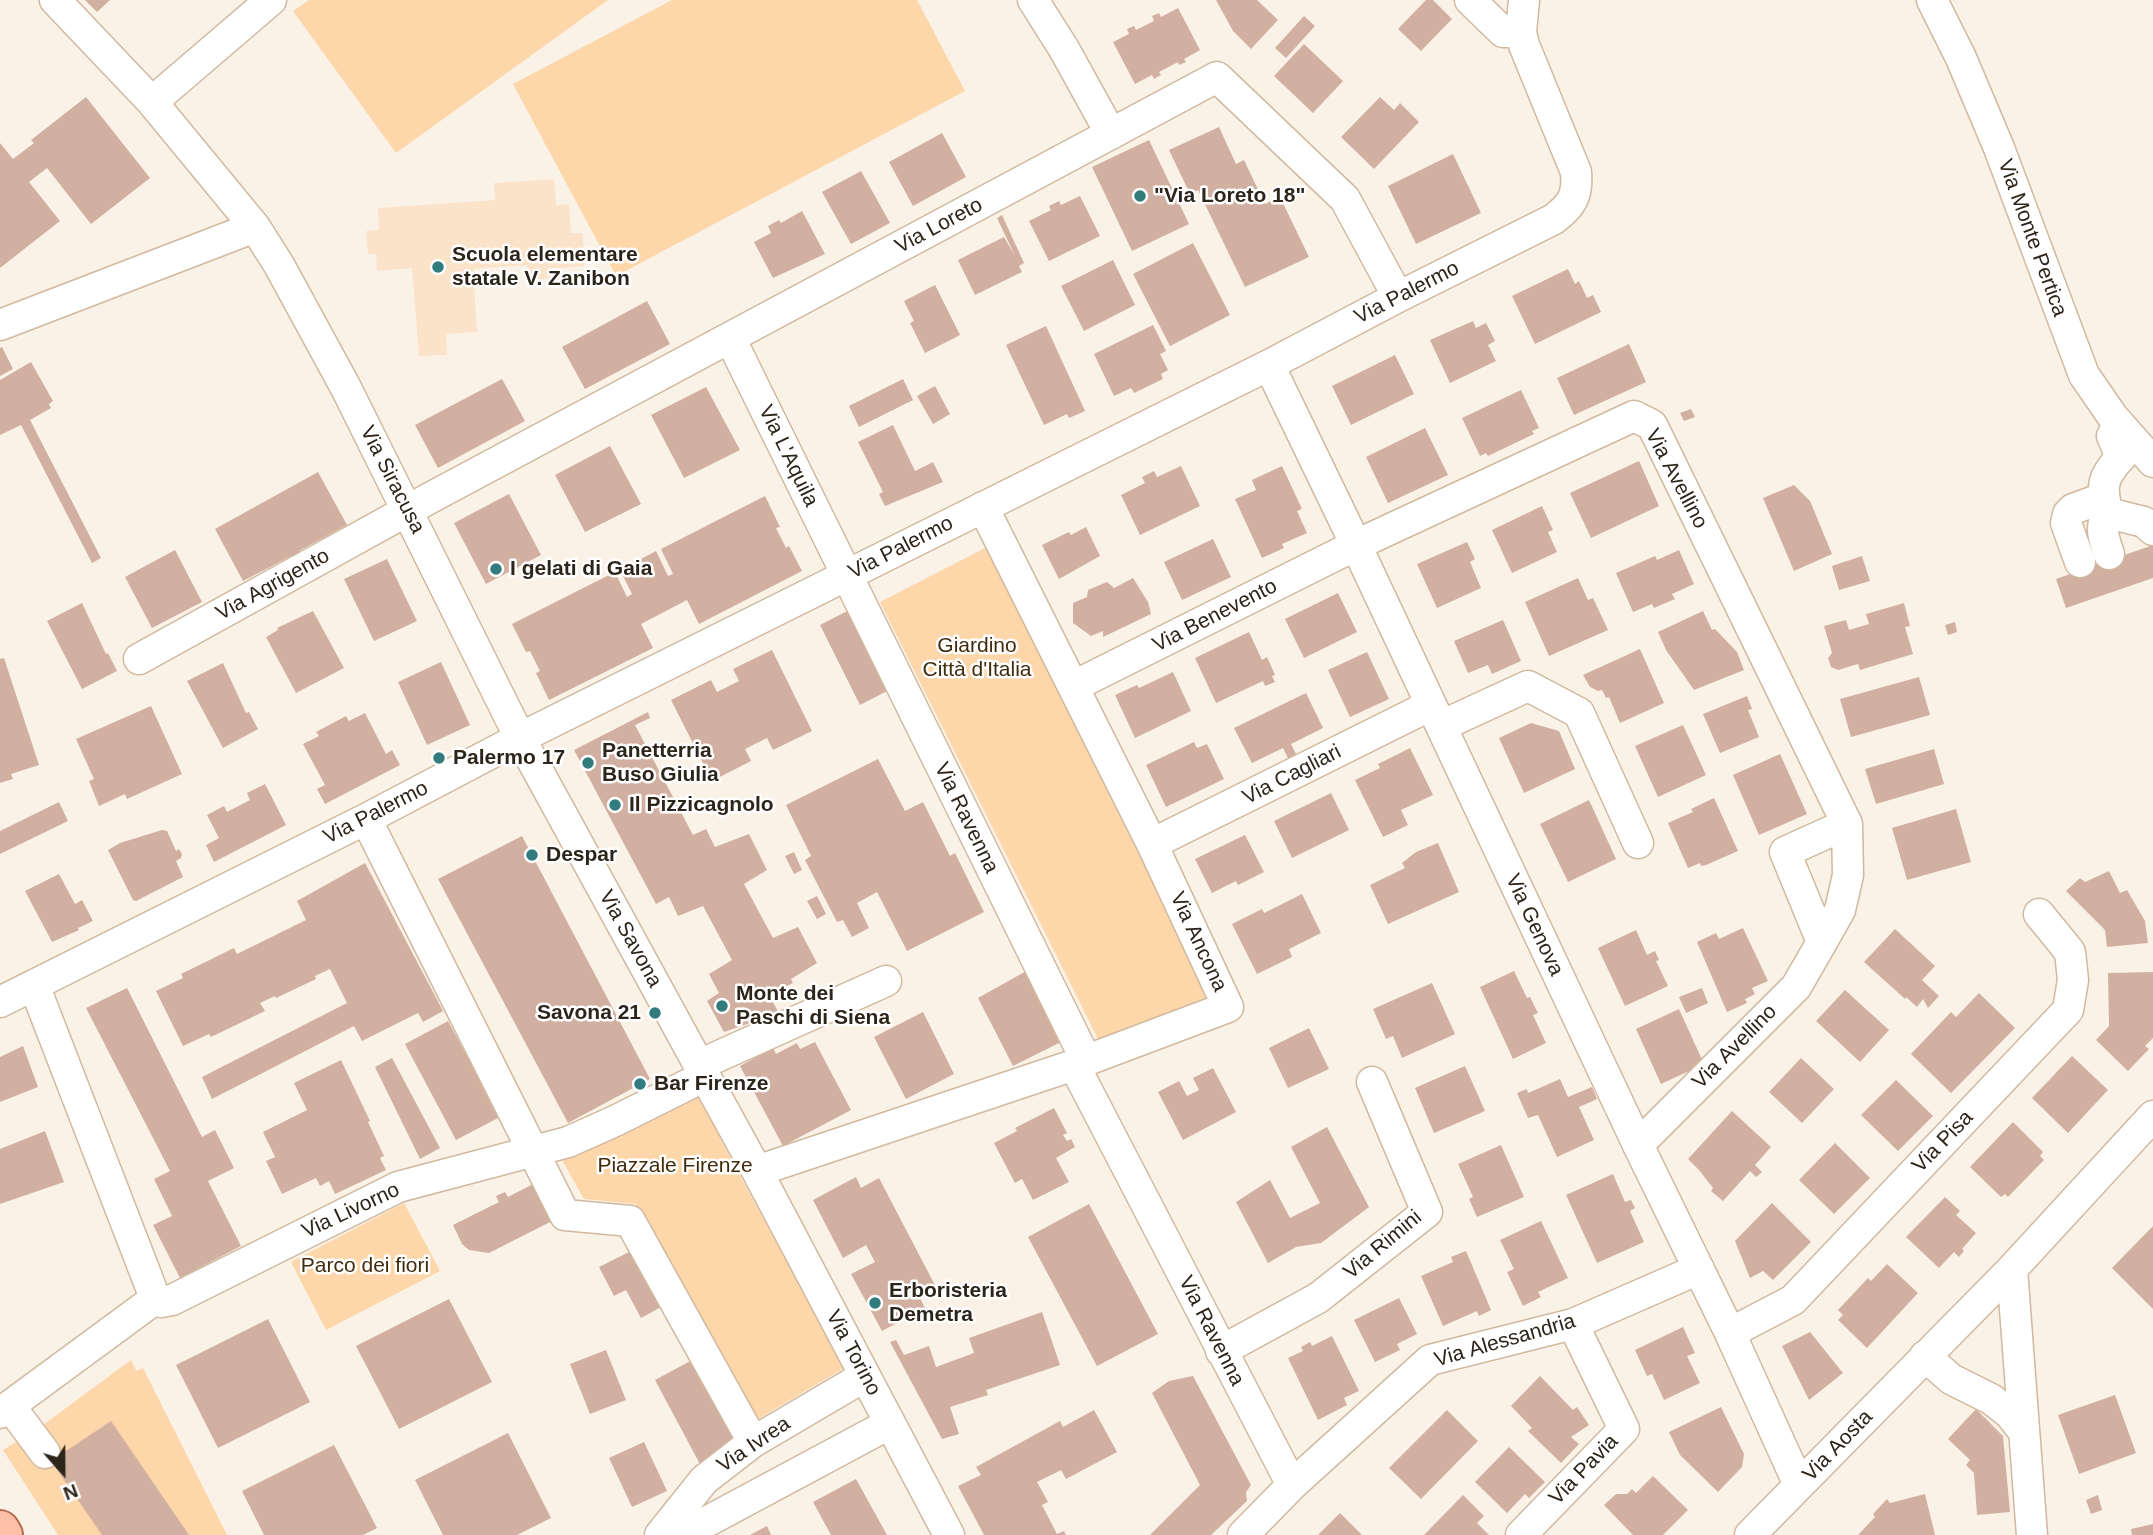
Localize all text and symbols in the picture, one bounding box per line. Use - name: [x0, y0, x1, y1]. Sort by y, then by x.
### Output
- street label: Via Monte Pertica: [1992, 156, 2072, 320]
- place label: "Via Loreto 18": [1154, 183, 1305, 209]
- marker: "Via Loreto 18": [1132, 188, 1148, 204]
- street label: Via Loreto: [891, 192, 987, 260]
- place label: Scuola elementare statale V. Zanibon: [452, 242, 638, 292]
- street label: Via Palermo: [1350, 256, 1464, 330]
- marker: Scuola elementare statale V. Zanibon: [430, 259, 446, 275]
- street label: Via L'Aquila: [753, 401, 823, 511]
- street label: Via Siracusa: [354, 422, 430, 538]
- street label: Via Avellino: [1639, 425, 1713, 533]
- street label: Via Palermo: [844, 511, 958, 585]
- street label: Via Agrigento: [212, 544, 334, 626]
- place label: I gelati di Gaia: [510, 556, 652, 582]
- marker: I gelati di Gaia: [488, 561, 504, 577]
- street label: Via Benevento: [1149, 574, 1281, 658]
- park label: Giardino Città d'Italia: [922, 633, 1032, 683]
- place label: Panetterria Buso Giulia: [602, 738, 719, 788]
- street label: Via Cagliari: [1239, 739, 1345, 811]
- place label: Palermo 17: [453, 745, 565, 771]
- marker: Palermo 17: [431, 750, 447, 766]
- marker: Panetterria Buso Giulia: [580, 755, 596, 771]
- street label: Via Ravenna: [928, 759, 1004, 877]
- street label: Via Palermo: [319, 776, 433, 850]
- place label: Il Pizzicagnolo: [629, 792, 774, 818]
- marker: Il Pizzicagnolo: [607, 797, 623, 813]
- place label: Despar: [546, 842, 617, 868]
- marker: Despar: [524, 847, 540, 863]
- street label: Via Genova: [1499, 870, 1569, 980]
- street label: Via Savona: [593, 886, 667, 992]
- street label: Via Ancona: [1164, 888, 1232, 996]
- place label: Monte dei Paschi di Siena: [736, 981, 890, 1031]
- marker: Monte dei Paschi di Siena: [714, 998, 730, 1014]
- place label: Savona 21: [537, 1000, 641, 1026]
- street label: Via Avellino: [1688, 1000, 1782, 1094]
- marker: Savona 21: [647, 1005, 663, 1021]
- place label: Bar Firenze: [654, 1071, 768, 1097]
- marker: Bar Firenze: [632, 1076, 648, 1092]
- street label: Via Pisa: [1907, 1106, 1979, 1178]
- park label: Piazzale Firenze: [597, 1153, 753, 1179]
- street label: Via Livorno: [298, 1177, 404, 1245]
- street label: Via Rimini: [1339, 1205, 1427, 1285]
- park label: Parco dei fiori: [301, 1253, 429, 1279]
- street label: Via Ravenna: [1173, 1272, 1249, 1390]
- place label: Erboristeria Demetra: [889, 1278, 1007, 1328]
- marker: Erboristeria Demetra: [867, 1295, 883, 1311]
- street label: Via Torino: [820, 1306, 886, 1400]
- street label: Via Alessandria: [1432, 1309, 1578, 1373]
- street label: Via Aosta: [1798, 1405, 1878, 1487]
- street label: Via Ivrea: [713, 1411, 795, 1479]
- street label: Via Pavia: [1544, 1429, 1624, 1511]
- north arrow: [28, 1437, 98, 1507]
- text: N: [61, 1480, 81, 1504]

